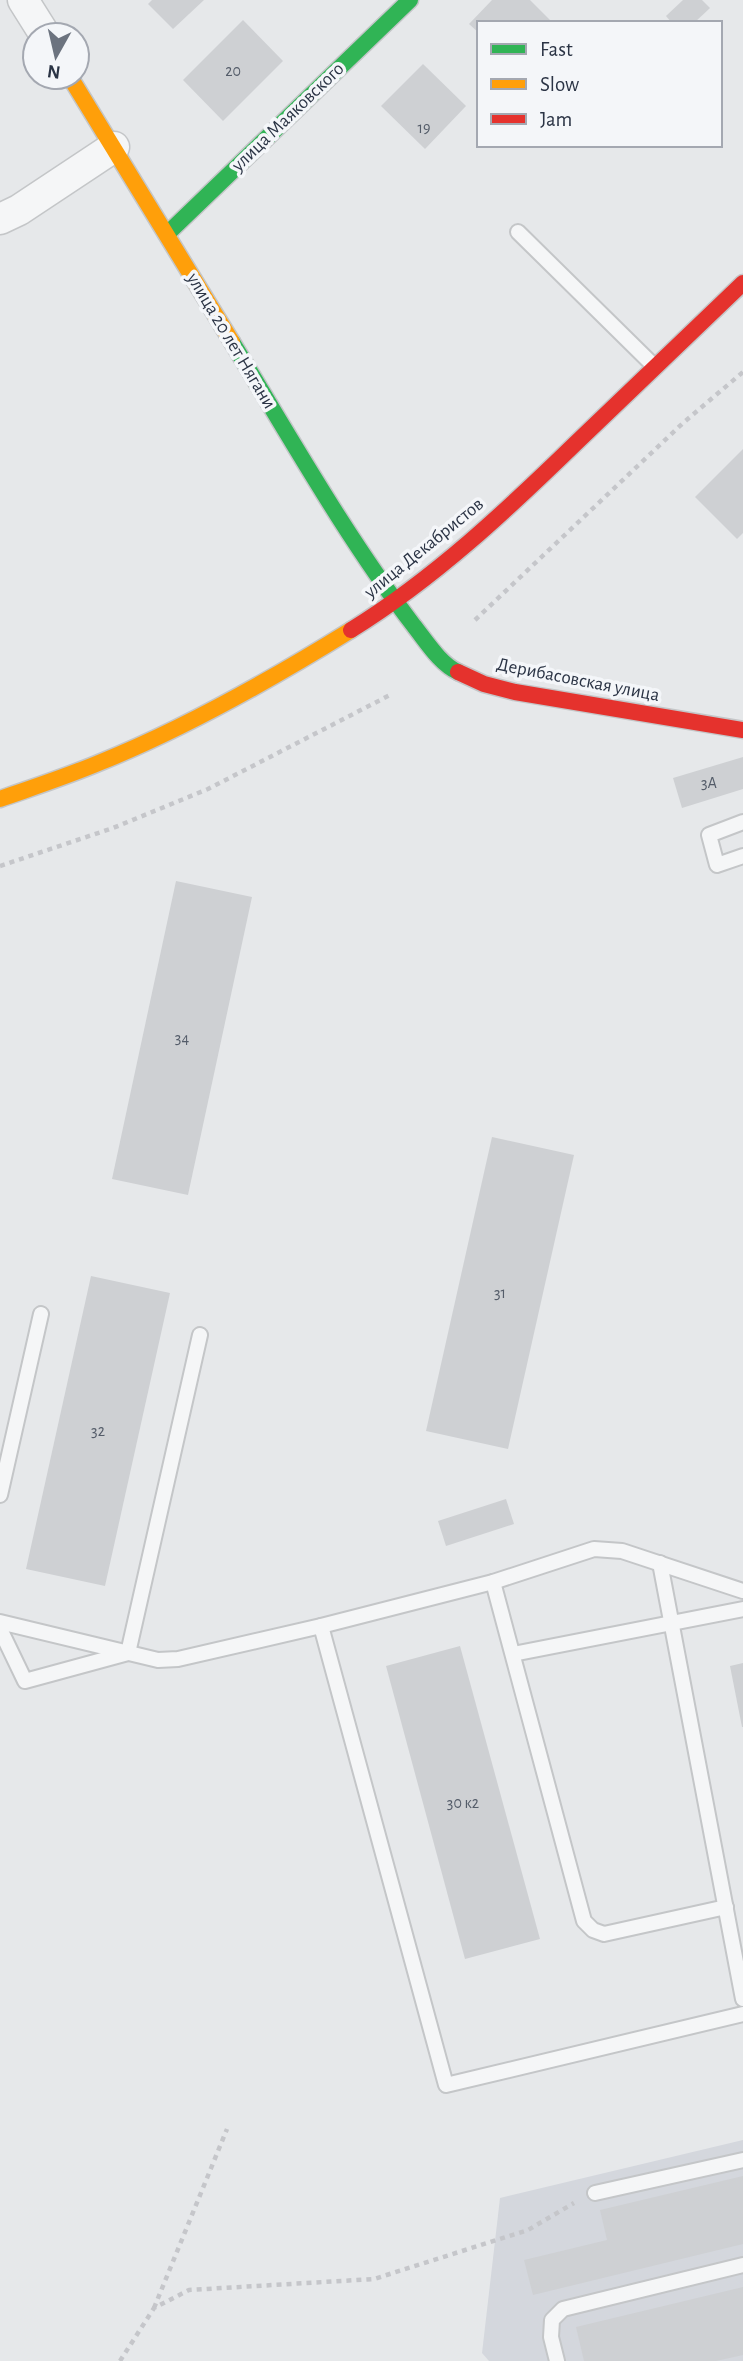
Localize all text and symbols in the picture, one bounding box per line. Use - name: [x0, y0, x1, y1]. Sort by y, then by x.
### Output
- north arrow: [21, 21, 91, 91]
- legend: [477, 21, 722, 147]
- text: Fast: [540, 39, 573, 60]
- street label: улица Маяковского: [228, 59, 348, 176]
- text: N: [46, 61, 62, 82]
- house number: 20: [225, 63, 241, 79]
- text: Slow: [540, 74, 579, 95]
- text: Jam: [540, 109, 572, 130]
- house number: 19: [417, 120, 431, 136]
- street label: улица 20 лет Нягани: [182, 269, 279, 412]
- street label: улица Декабристов: [360, 494, 487, 602]
- street label: Дерибасовская улица: [495, 655, 661, 705]
- house number: 3А: [701, 775, 718, 791]
- house number: 34: [175, 1030, 189, 1046]
- house number: 31: [494, 1285, 506, 1301]
- house number: 32: [91, 1423, 105, 1439]
- house number: 30 к2: [447, 1795, 479, 1811]

